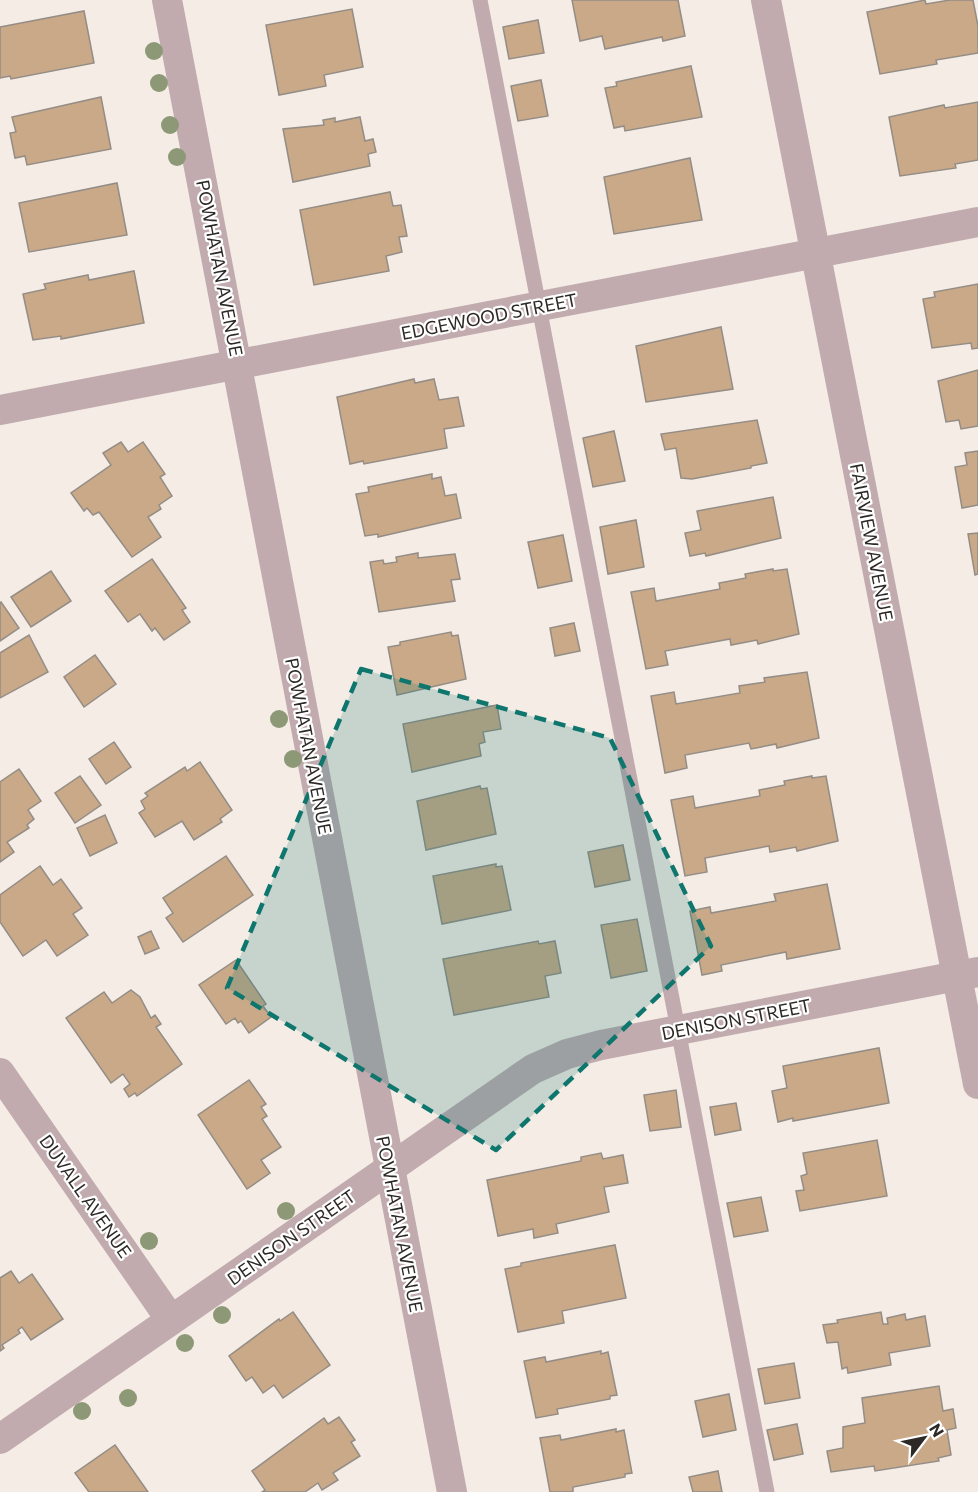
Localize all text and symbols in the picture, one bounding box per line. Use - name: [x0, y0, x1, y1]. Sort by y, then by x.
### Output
- street label: POWHATAN AVENUE: [192, 178, 248, 358]
- street label: EDGEWOOD STREET: [399, 288, 579, 344]
- street label: FAIRVIEW AVENUE: [846, 461, 898, 623]
- street label: POWHATAN AVENUE: [281, 656, 337, 836]
- street label: DENISON STREET: [659, 994, 813, 1044]
- street label: DUVALL AVENUE: [35, 1130, 137, 1262]
- street label: POWHATAN AVENUE: [372, 1134, 428, 1314]
- street label: DENISON STREET: [223, 1184, 359, 1290]
- north arrow: [894, 1408, 954, 1468]
- text: N: [926, 1420, 948, 1440]

